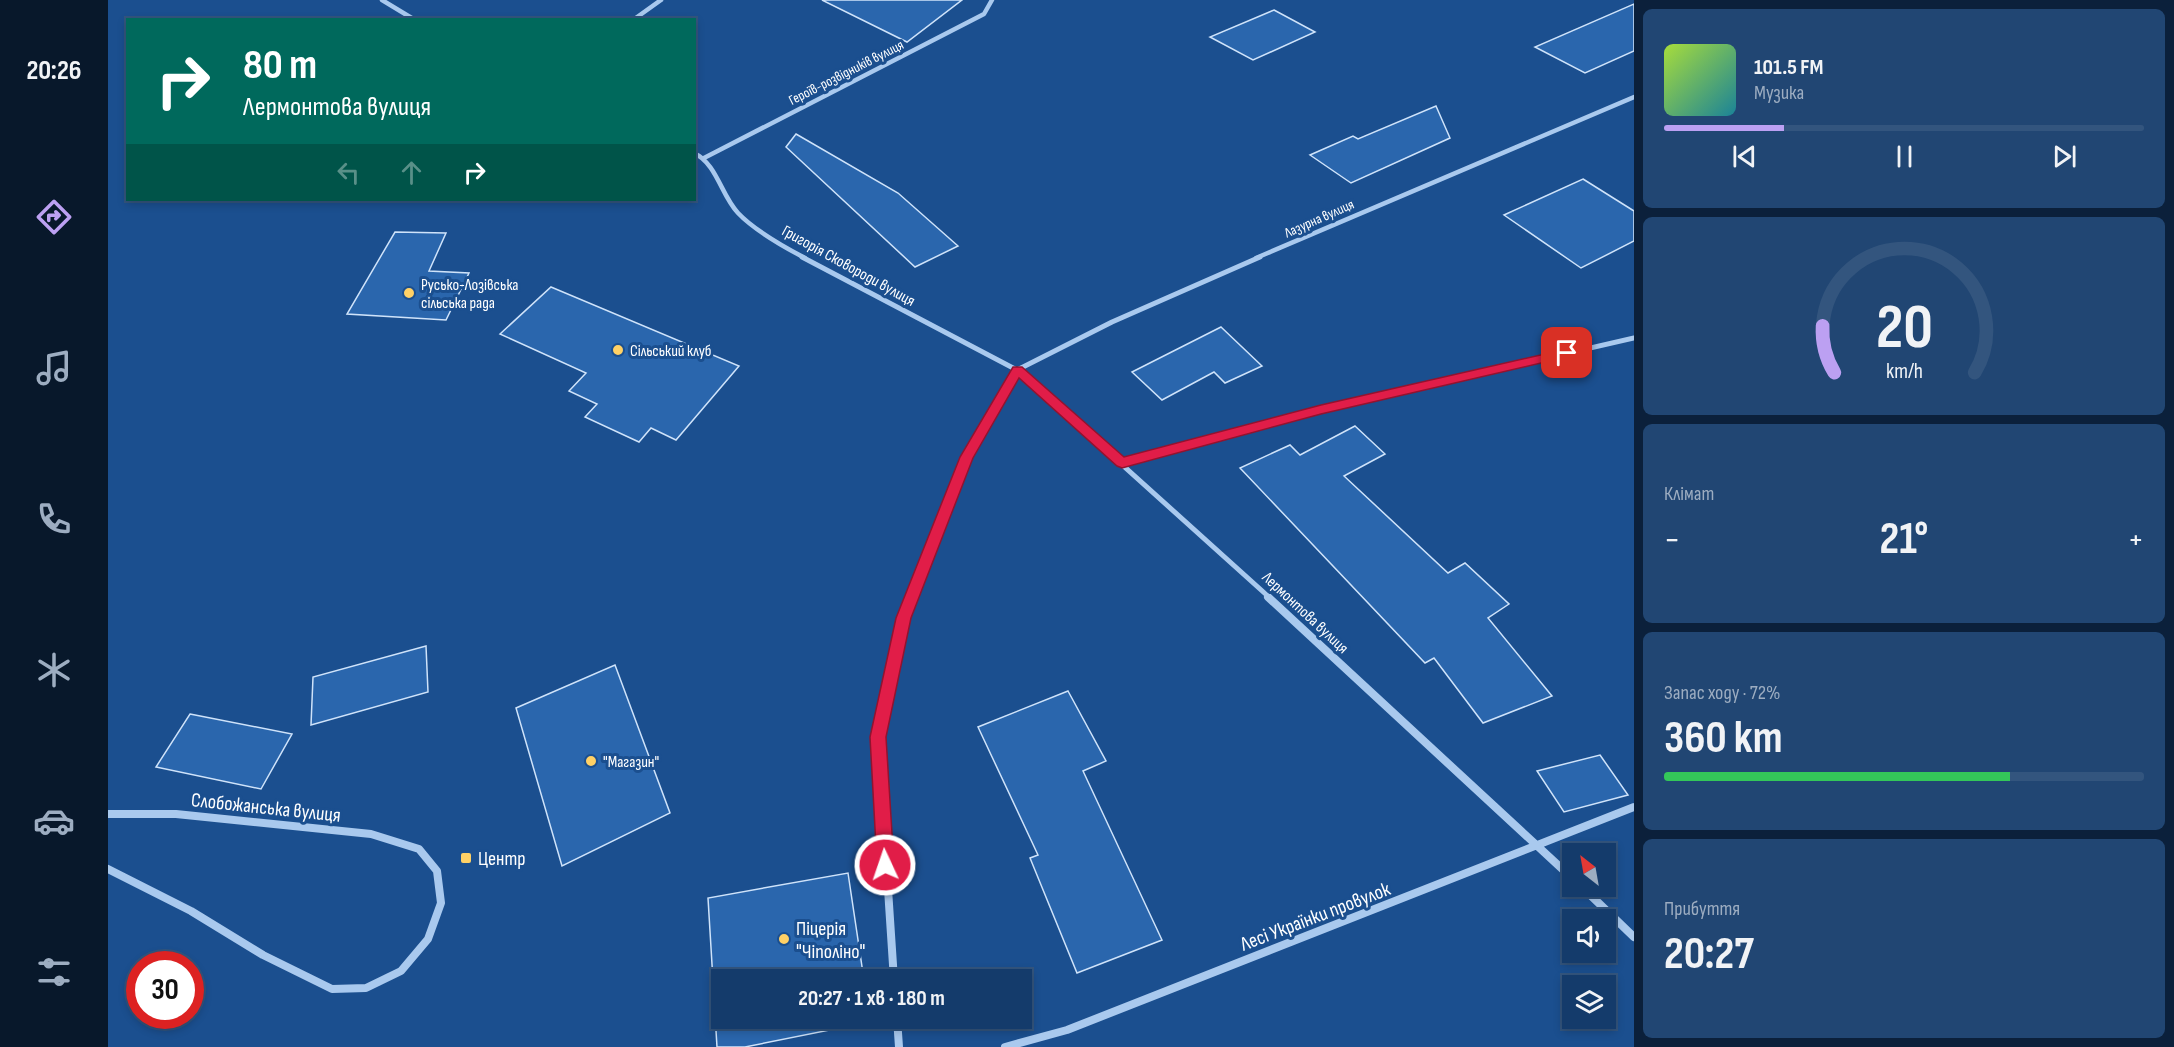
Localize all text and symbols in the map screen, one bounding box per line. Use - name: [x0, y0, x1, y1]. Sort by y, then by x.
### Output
- street label: Героїв-розвідників вулиця: [786, 36, 907, 109]
- text: 80 m: [243, 40, 317, 91]
- icon: right: [144, 42, 222, 120]
- text: 101.5 FM: [1754, 54, 1823, 81]
- text: 20:26: [27, 55, 81, 87]
- text: Музика: [1754, 81, 1804, 105]
- text: Лермонтова вулиця: [243, 91, 431, 123]
- icon: previous: [1728, 140, 1761, 173]
- icon: pause: [1888, 140, 1921, 173]
- icon: next: [2048, 140, 2081, 173]
- icon: left: [332, 156, 365, 189]
- icon: ahead: [395, 156, 428, 189]
- icon: right: [458, 156, 491, 189]
- icon: directions: [33, 196, 75, 238]
- street label: Лазурна вулиця: [1281, 196, 1357, 242]
- street label: Григорія Сковороди вулиця: [778, 222, 918, 311]
- place label: Русько-Лозівська сільська рада: [421, 276, 519, 313]
- marker: Русько-Лозівська сільська рада: [402, 286, 416, 300]
- text: 20: [1875, 291, 1933, 366]
- pin: [1541, 327, 1592, 378]
- icon: arrive: [1550, 336, 1583, 369]
- place label: Сільський клуб: [630, 342, 712, 361]
- marker: Сільський клуб: [611, 343, 625, 357]
- icon: music: [33, 347, 75, 389]
- text: km/h: [1885, 359, 1923, 384]
- text: Клімат: [1664, 482, 1714, 506]
- icon: phone: [33, 498, 75, 540]
- text: 21°: [1880, 512, 1928, 567]
- text: −: [1664, 520, 1680, 560]
- text: +: [2128, 520, 2144, 560]
- street label: Лермонтова вулиця: [1257, 567, 1352, 658]
- icon: climate: [33, 649, 75, 691]
- text: Запас ходу · 72%: [1664, 681, 1780, 705]
- text: 360 km: [1664, 711, 1783, 766]
- place label: "Магазин": [603, 753, 659, 772]
- marker: "Магазин": [584, 754, 598, 768]
- street label: Слобожанська вулиця: [190, 788, 342, 828]
- icon: car: [33, 800, 75, 842]
- position arrow: [853, 833, 917, 897]
- north arrow: [1562, 843, 1616, 897]
- map controls: [1562, 843, 1616, 1029]
- place label: Центр: [478, 847, 526, 871]
- marker: Центр: [459, 851, 473, 865]
- street label: Лесі Українки провулок: [1236, 877, 1394, 957]
- text: Прибуття: [1664, 897, 1740, 921]
- button: sound: [1562, 909, 1616, 963]
- place label: Піцерія "Чіполіно": [796, 917, 865, 964]
- text: 20:27: [1664, 927, 1754, 982]
- marker: Піцерія "Чіполіно": [777, 932, 791, 946]
- icon: filters: [33, 951, 75, 993]
- speed limit sign: 30: [126, 951, 204, 1029]
- button: layers: [1562, 975, 1616, 1029]
- text: 20:27 · 1 хв · 180 m: [798, 985, 945, 1012]

